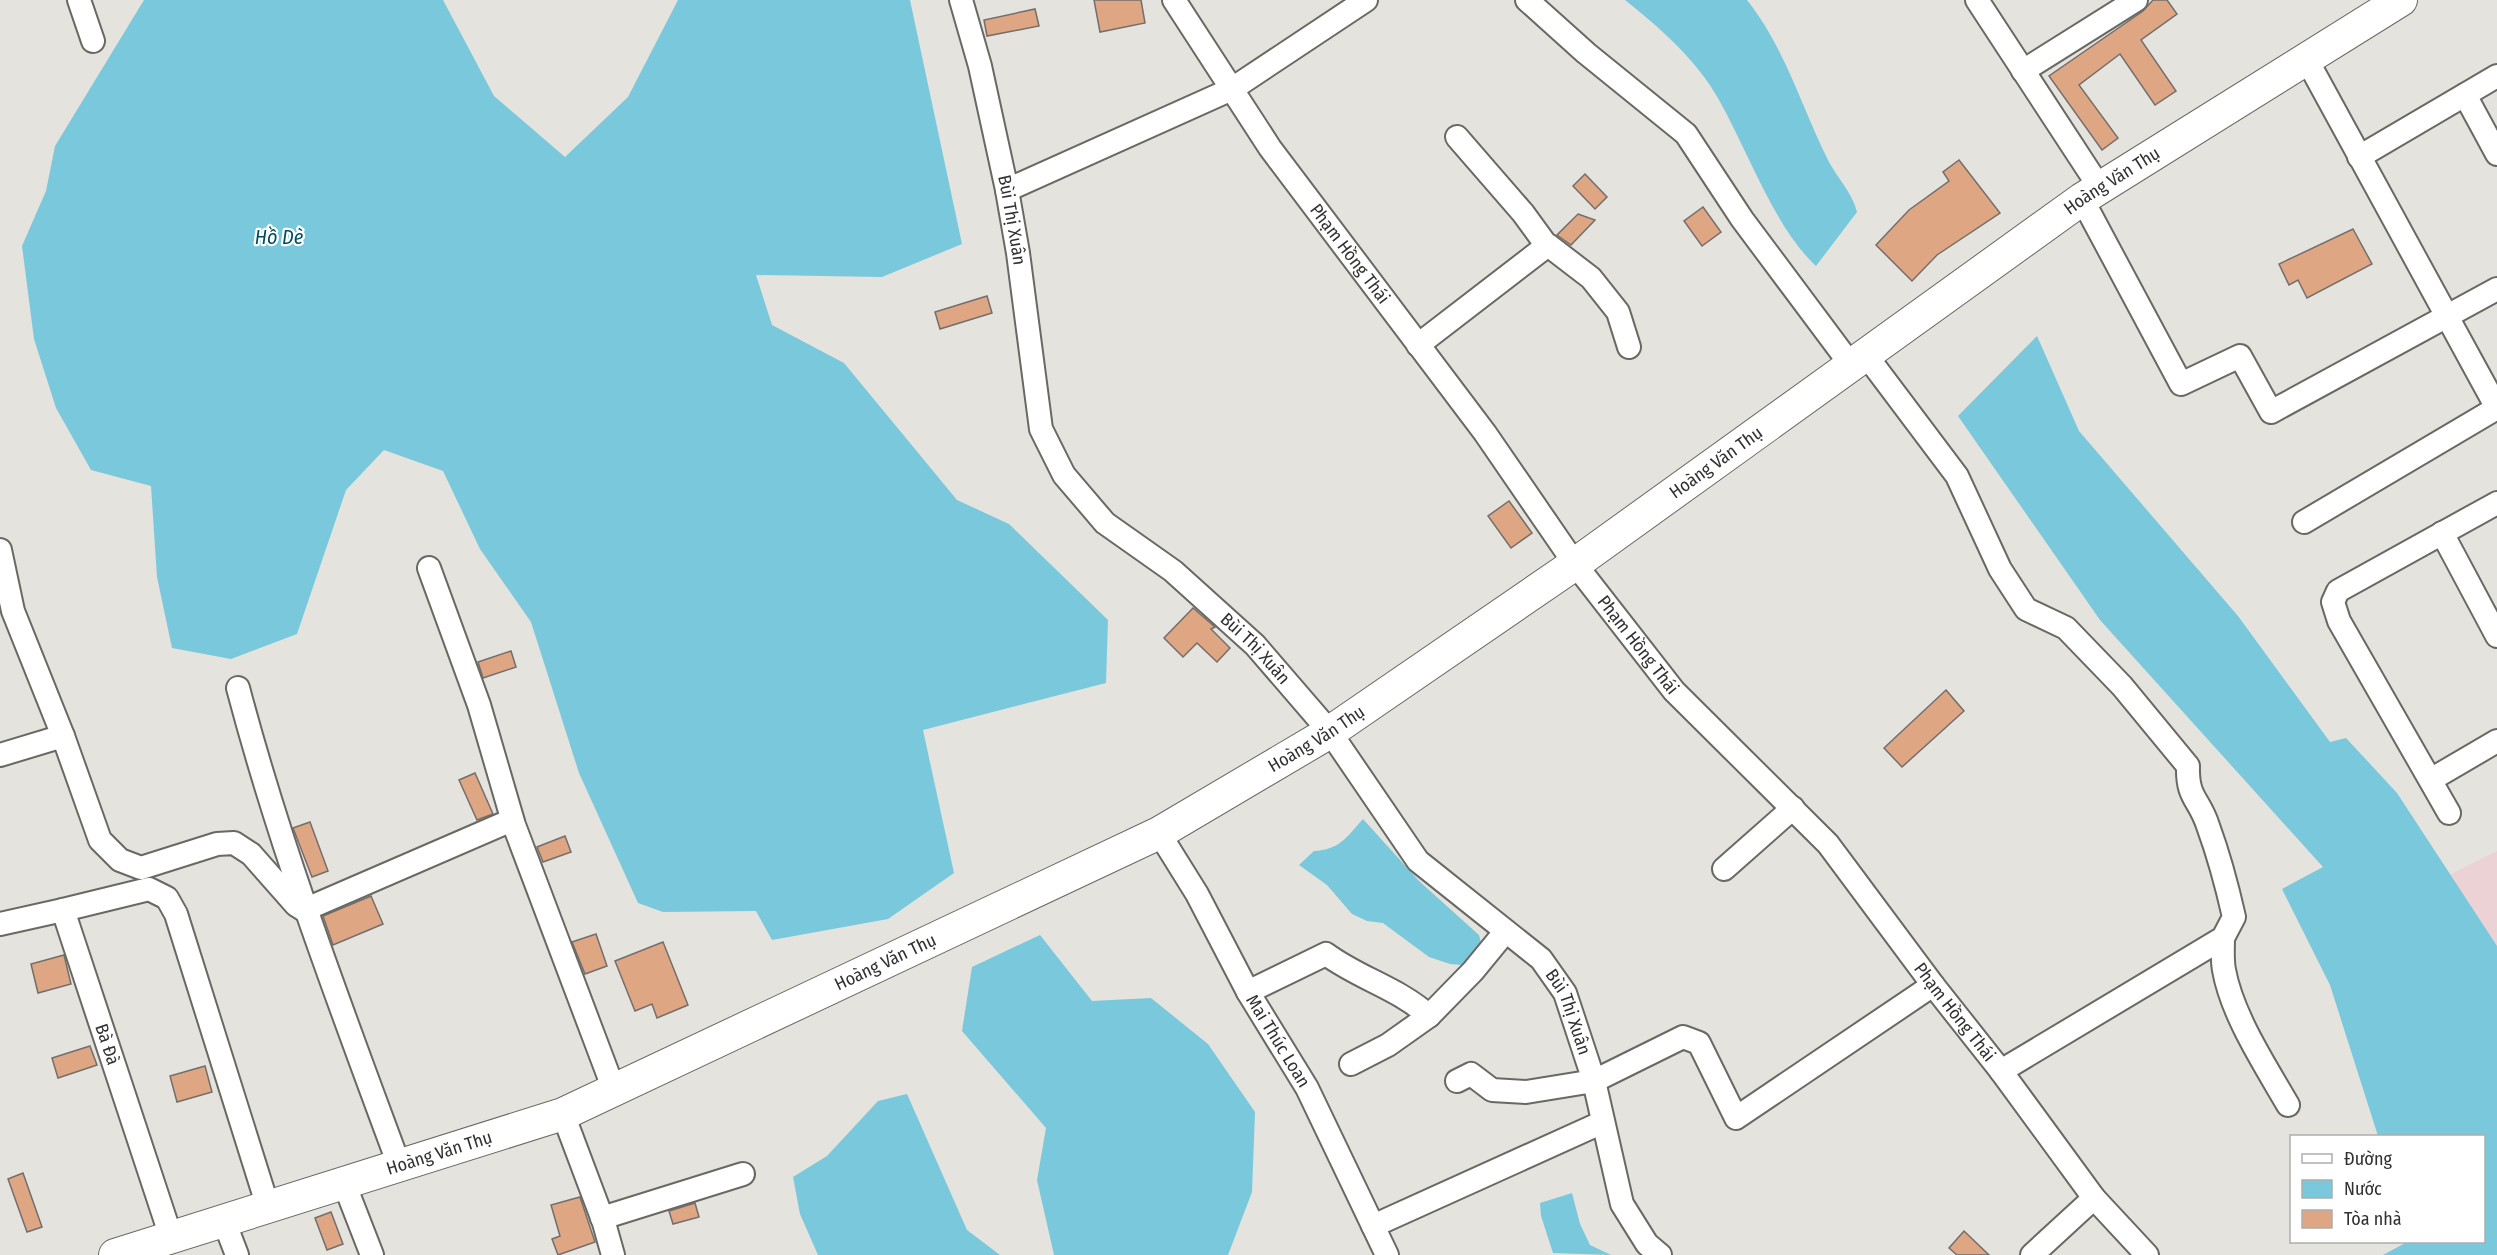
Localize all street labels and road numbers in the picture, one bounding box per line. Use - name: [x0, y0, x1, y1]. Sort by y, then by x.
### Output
- street label: Hoàng Văn Thụ: [2060, 142, 2164, 219]
- street label: Bùi Thị Xuân: [993, 173, 1030, 266]
- street label: Phạm Hồng Thái: [1305, 200, 1395, 308]
- street label: Hoàng Văn Thụ: [1665, 422, 1767, 503]
- street label: Phạm Hồng Thái: [1593, 591, 1683, 699]
- street label: Bùi Thị Xuân: [1216, 608, 1295, 689]
- street label: Hoàng Văn Thụ: [1264, 701, 1369, 777]
- street label: Hoàng Văn Thụ: [831, 929, 940, 995]
- street label: Phạm Hồng Thái: [1909, 958, 2000, 1066]
- street label: Bùi Thị Xuân: [1541, 965, 1596, 1058]
- street label: Mai Thúc Loan: [1241, 991, 1315, 1092]
- street label: Bà Đà: [90, 1021, 124, 1068]
- street label: Hoàng Văn Thụ: [384, 1126, 495, 1180]

